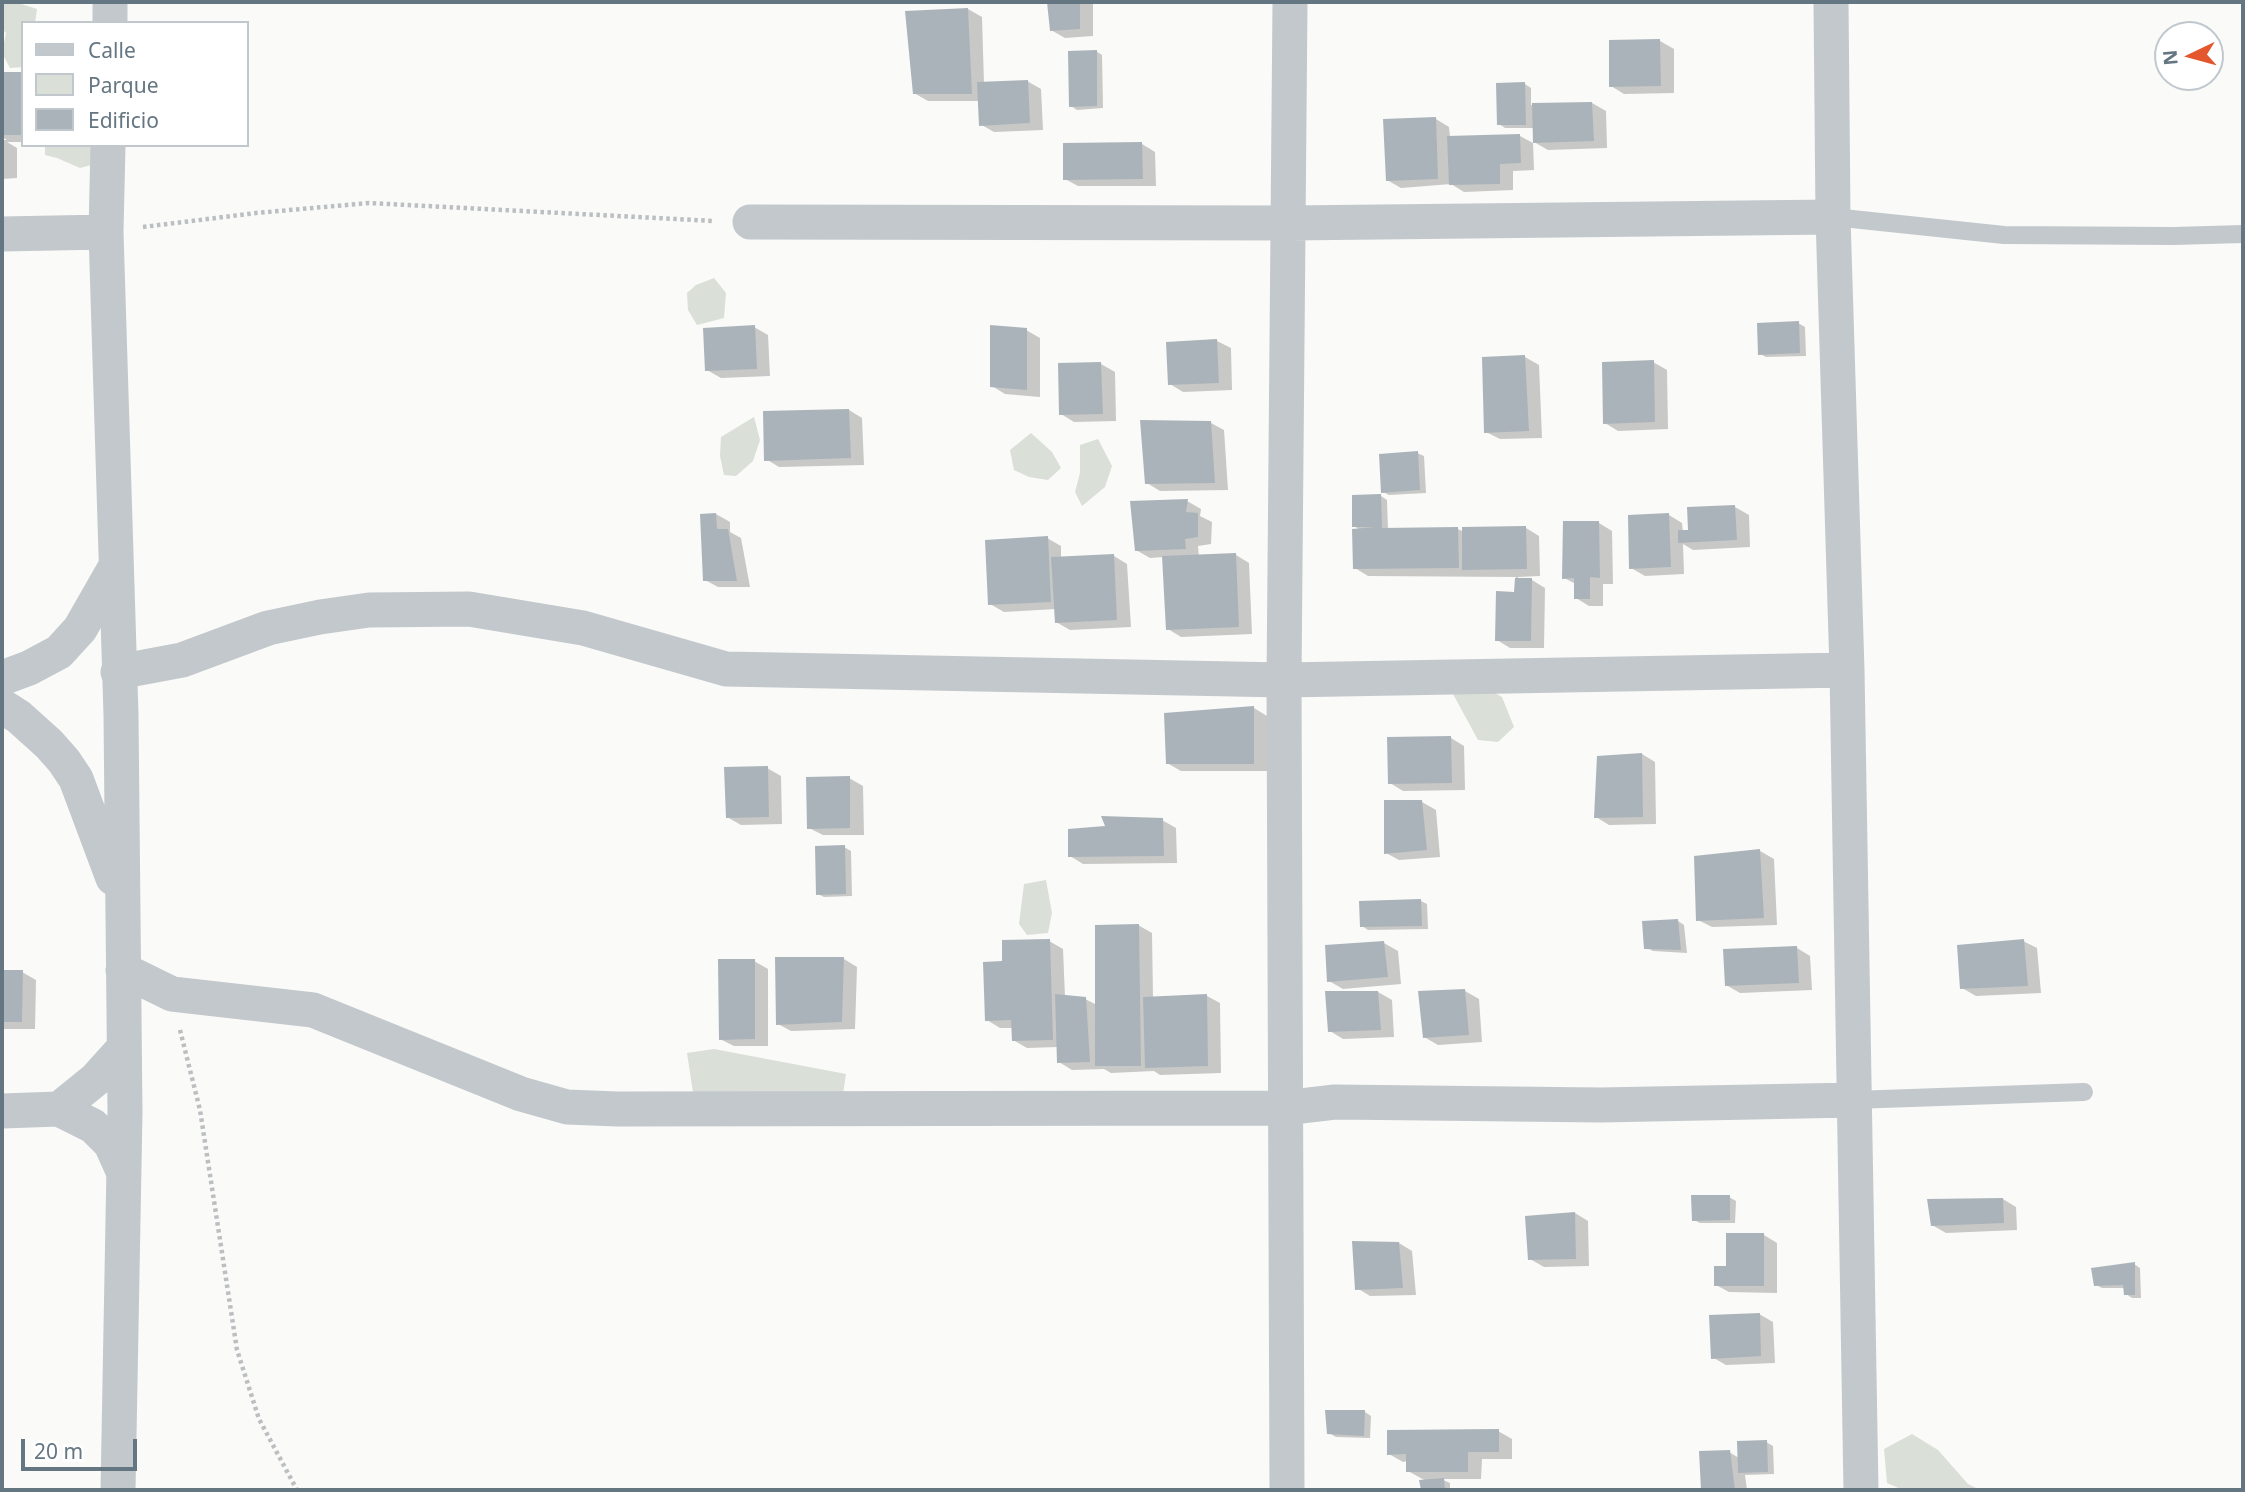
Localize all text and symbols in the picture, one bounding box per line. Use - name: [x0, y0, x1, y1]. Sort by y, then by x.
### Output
- legend: [21, 21, 248, 147]
- north arrow: [2154, 21, 2224, 91]
- text: Calle: [88, 36, 136, 64]
- text: N: [2156, 49, 2184, 66]
- text: Parque: [88, 71, 158, 99]
- text: Edificio: [88, 106, 159, 134]
- scale bar: [24, 1426, 140, 1470]
- text: 20 m: [34, 1437, 83, 1465]

